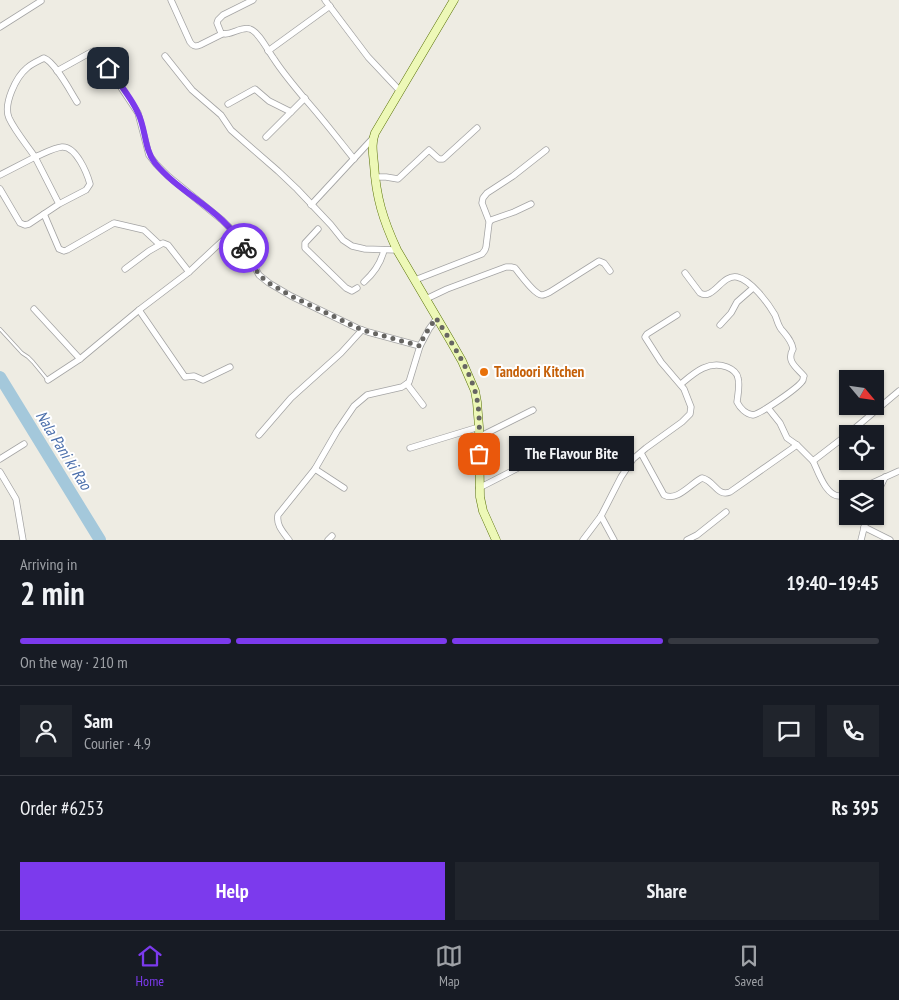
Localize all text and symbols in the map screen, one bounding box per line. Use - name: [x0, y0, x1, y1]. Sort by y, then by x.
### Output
- pin: [87, 47, 129, 89]
- icon: home: [94, 54, 122, 82]
- courier: [219, 223, 269, 273]
- icon: bike: [230, 234, 258, 262]
- place label: Tandoori Kitchen: [494, 362, 585, 381]
- marker: Tandoori Kitchen: [478, 366, 490, 378]
- north arrow: [839, 370, 884, 415]
- map controls: [839, 370, 884, 525]
- water label: Nala Pani ki Rao: [32, 407, 97, 494]
- button: locate: [839, 425, 884, 470]
- pin: [458, 433, 500, 475]
- callout: The Flavour Bite: [509, 436, 634, 472]
- icon: bag: [465, 440, 493, 468]
- text: The Flavour Bite: [525, 443, 618, 463]
- button: layers: [839, 480, 884, 525]
- text: Arriving in: [20, 554, 77, 574]
- text: 19:40–19:45: [786, 571, 879, 595]
- text: 2 min: [20, 572, 85, 614]
- text: On the way · 210 m: [20, 652, 128, 672]
- button: person: [20, 705, 72, 757]
- button: chat: [763, 705, 815, 757]
- button: phone: [827, 705, 879, 757]
- text: Sam: [84, 709, 113, 733]
- text: Courier · 4.9: [84, 733, 151, 753]
- text: Order #6253: [20, 796, 104, 820]
- text: Rs 395: [832, 796, 879, 820]
- button: Help: [20, 862, 445, 920]
- button: Share: [455, 862, 879, 920]
- tab: Home: [136, 942, 164, 990]
- tab: Map: [435, 942, 463, 990]
- tab: Saved: [735, 942, 763, 990]

